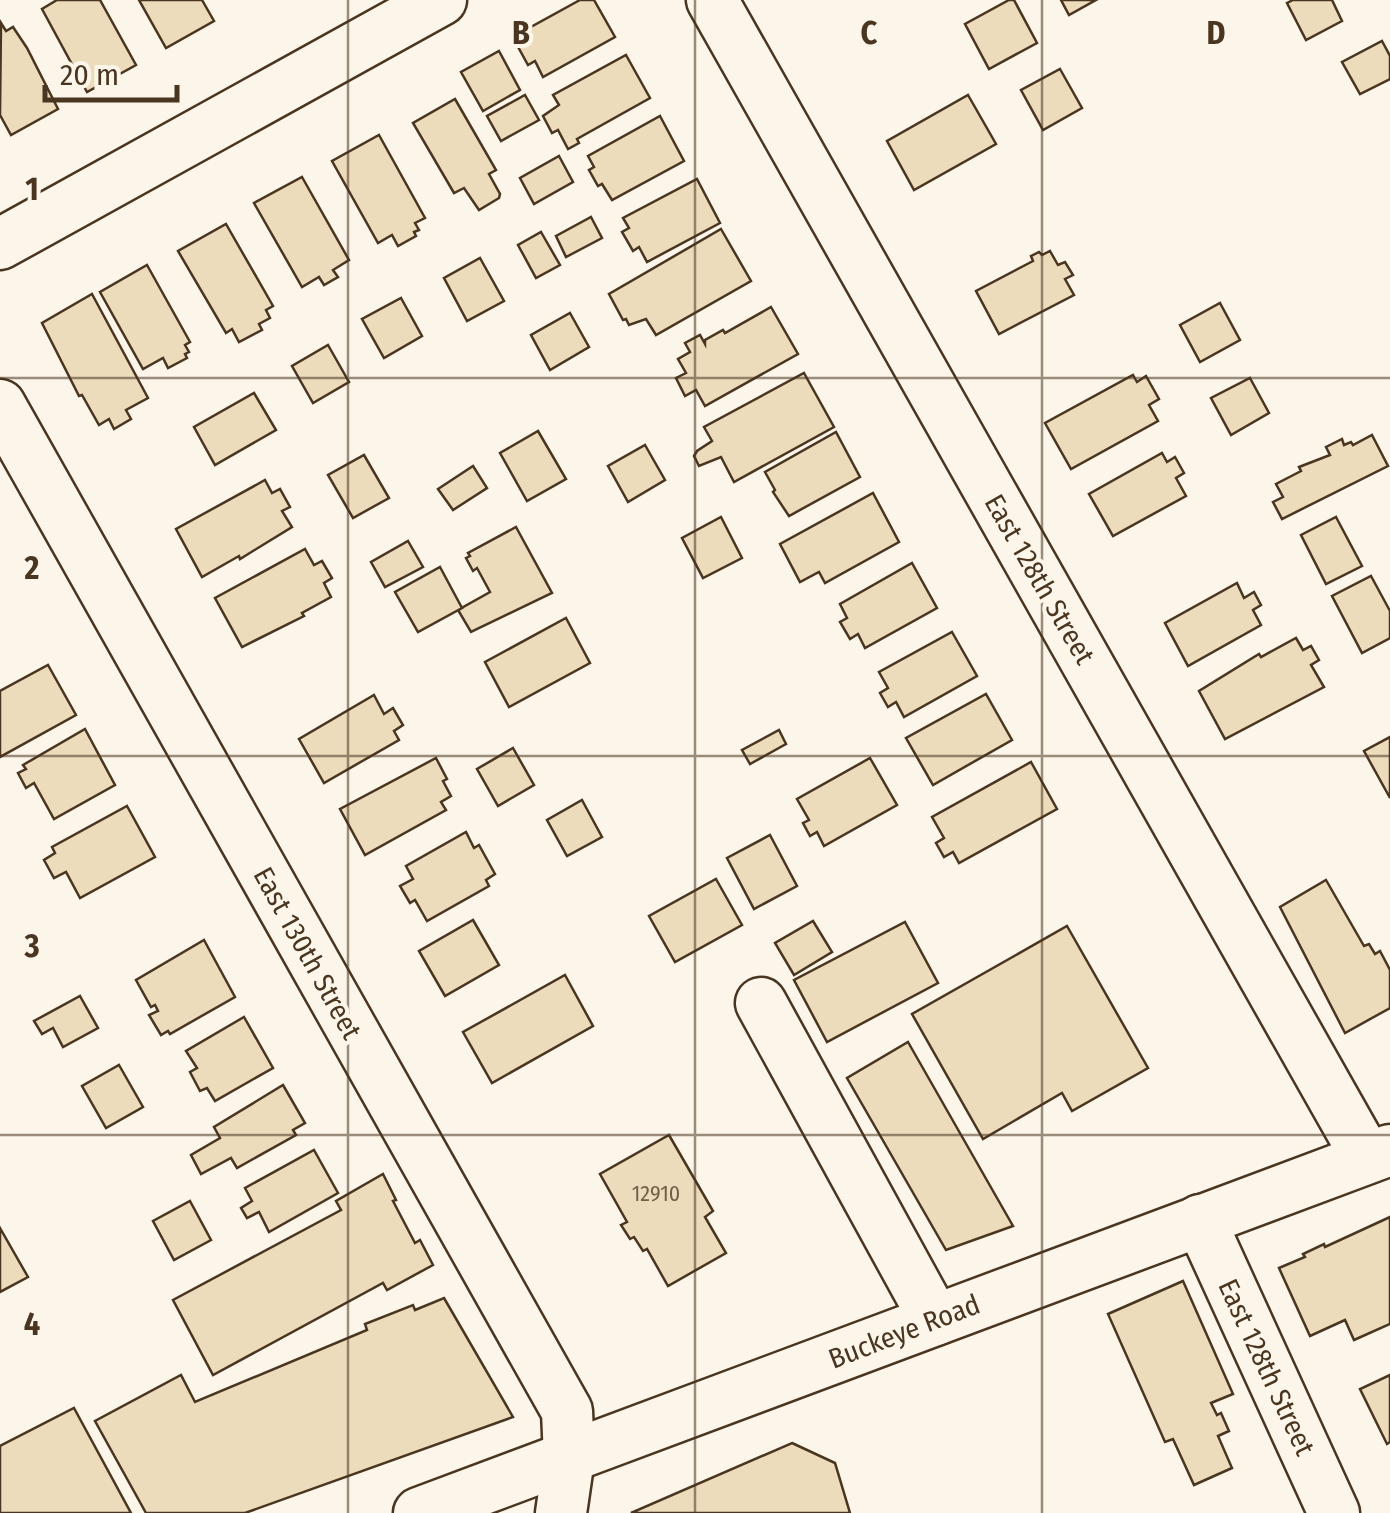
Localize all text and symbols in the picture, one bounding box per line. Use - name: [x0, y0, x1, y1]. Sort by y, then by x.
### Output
- text: B: [512, 14, 530, 52]
- text: C: [861, 14, 878, 52]
- text: D: [1206, 14, 1226, 52]
- scale bar: [45, 40, 178, 102]
- text: 20 m: [60, 57, 119, 93]
- text: 1: [25, 170, 39, 208]
- street label: East 128th Street: [978, 488, 1102, 671]
- text: 2: [24, 549, 40, 587]
- street label: East 130th Street: [247, 861, 369, 1046]
- text: 3: [23, 927, 40, 965]
- house number: 12910: [632, 1180, 680, 1207]
- street label: East 128th Street: [1211, 1274, 1322, 1461]
- street label: Buckeye Road: [824, 1288, 984, 1375]
- text: 4: [24, 1305, 40, 1343]

